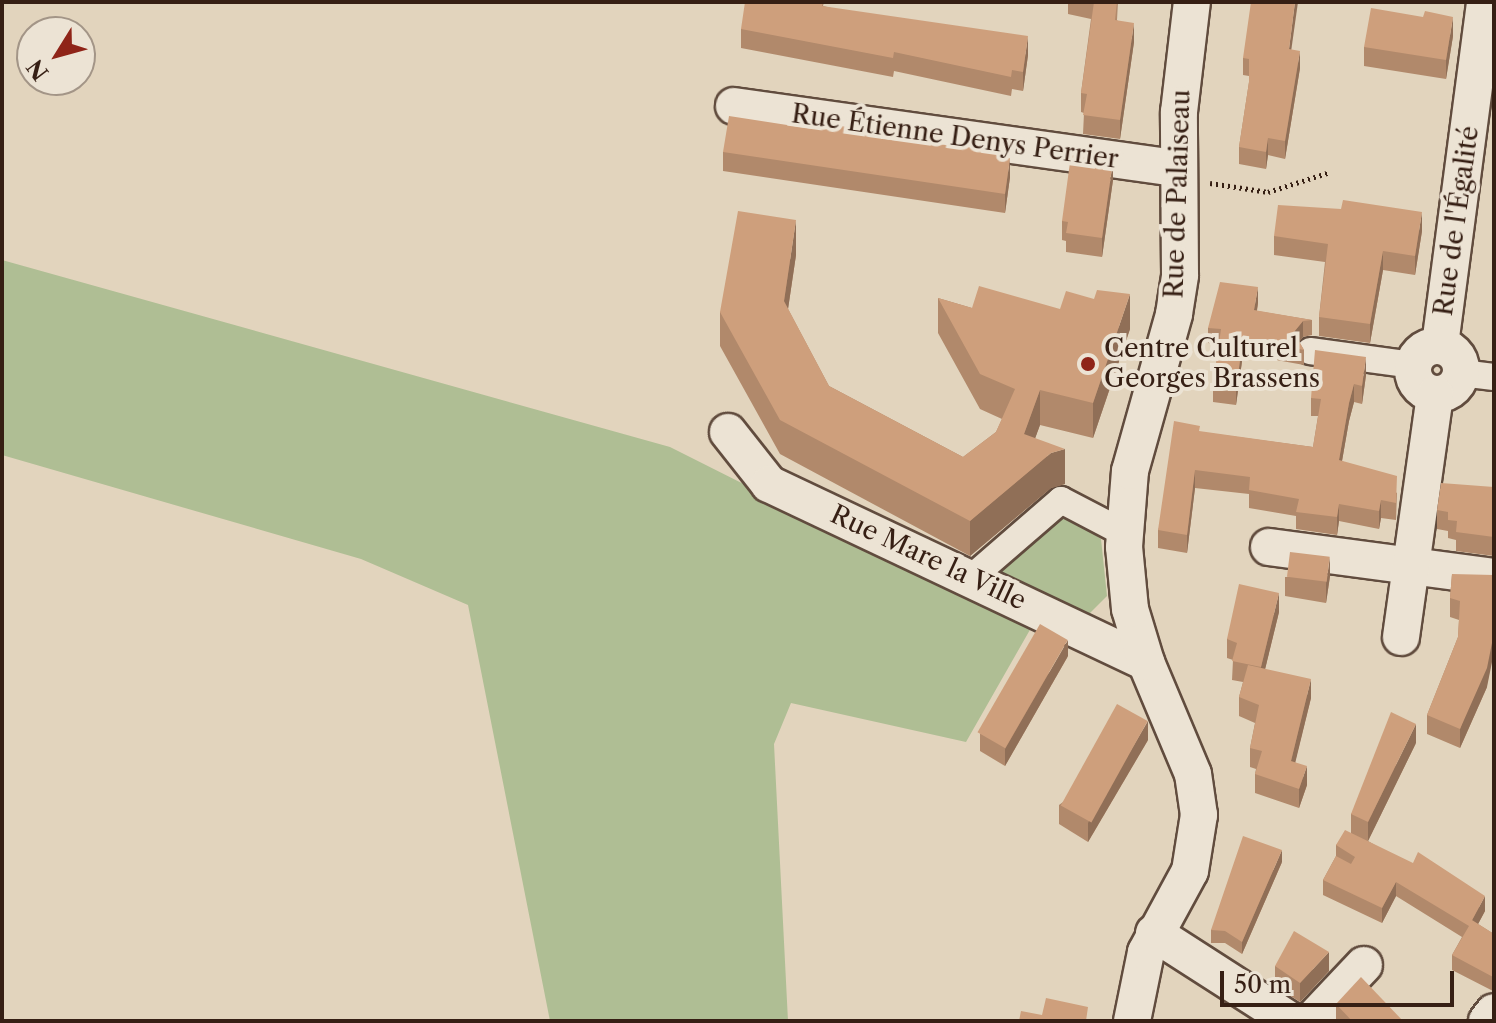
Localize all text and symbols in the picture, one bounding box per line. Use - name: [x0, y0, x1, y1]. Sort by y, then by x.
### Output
- north arrow: [16, 16, 96, 96]
- text: N: [21, 54, 55, 85]
- street label: Rue de Palaiseau: [1159, 89, 1197, 299]
- street label: Rue Étienne Denys Perrier: [789, 99, 1121, 175]
- street label: Rue de l'Égalité: [1428, 124, 1486, 318]
- place label: Centre Culturel Georges Brassens: [1104, 333, 1320, 394]
- marker: Centre Culturel Georges Brassens: [1079, 355, 1097, 373]
- street label: Rue Mare la Ville: [825, 499, 1031, 617]
- scale bar: [1224, 955, 1458, 1005]
- text: 50 m: [1234, 970, 1291, 999]

